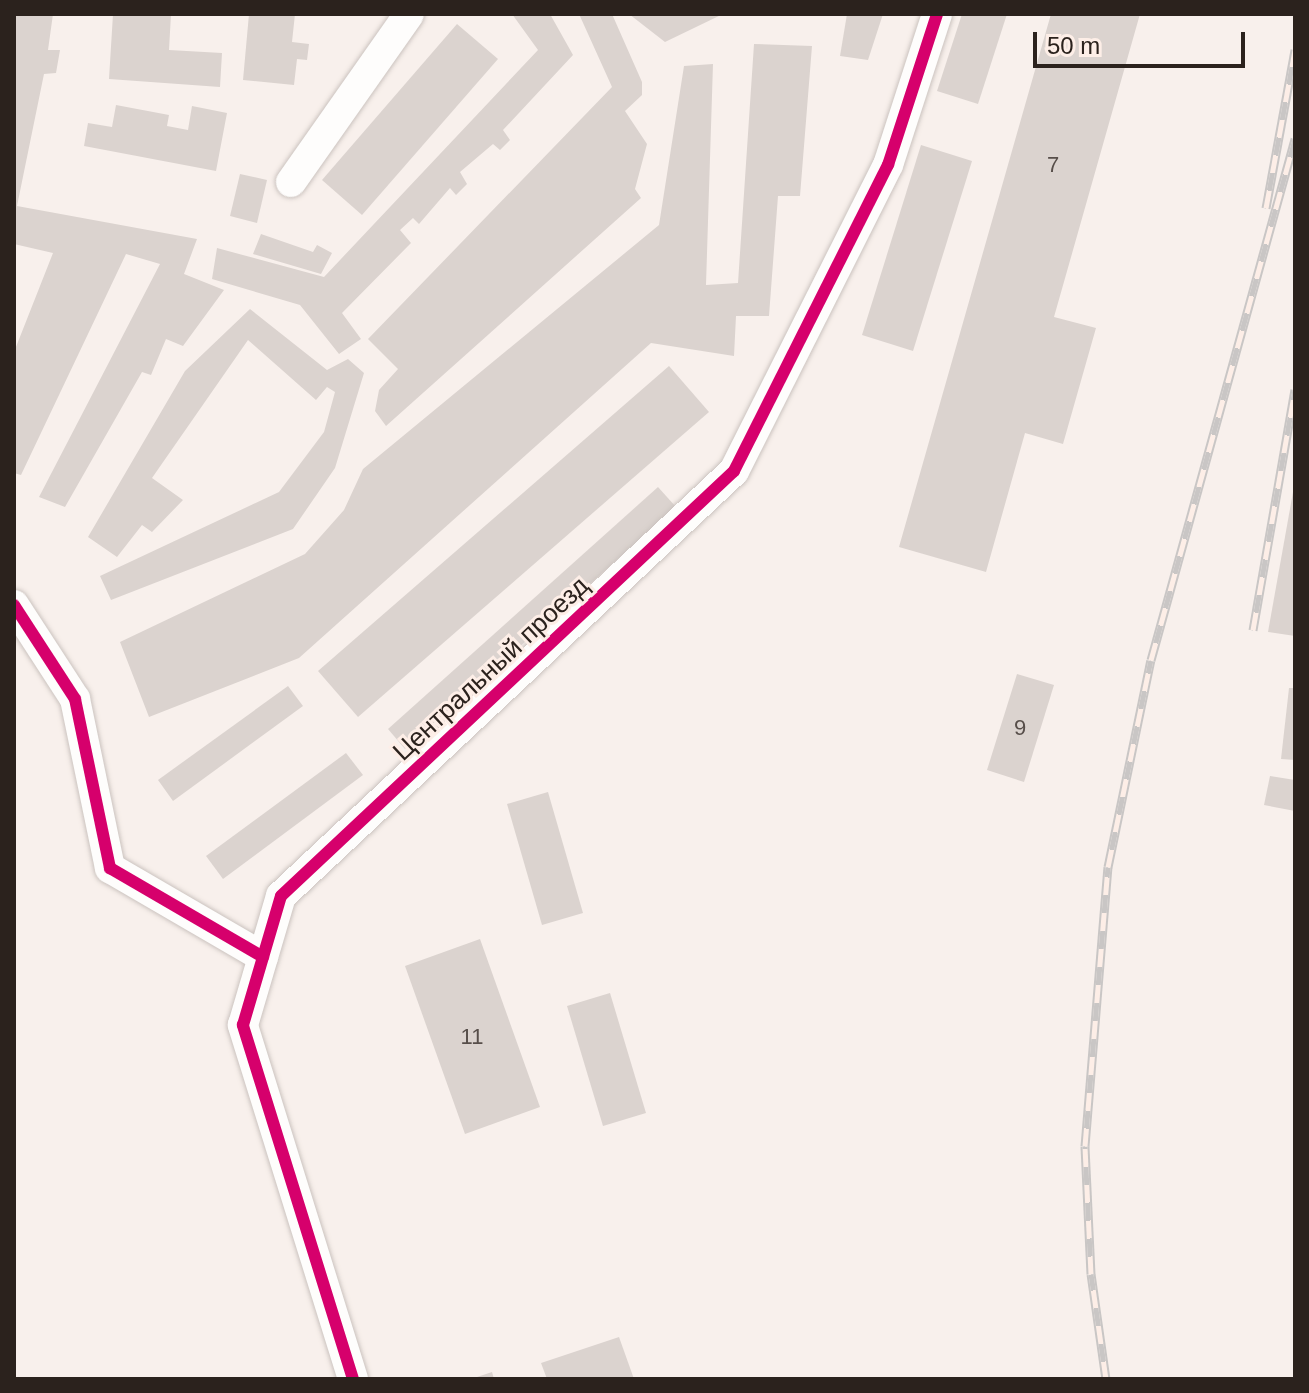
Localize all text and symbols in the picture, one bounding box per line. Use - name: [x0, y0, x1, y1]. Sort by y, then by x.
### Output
- scale bar: [1037, 16, 1249, 66]
- text: 50 m: [1047, 32, 1100, 59]
- house number: 7: [1047, 152, 1059, 178]
- street label: Центральный проезд: [387, 570, 595, 768]
- house number: 9: [1014, 715, 1026, 741]
- house number: 11: [461, 1024, 483, 1050]

